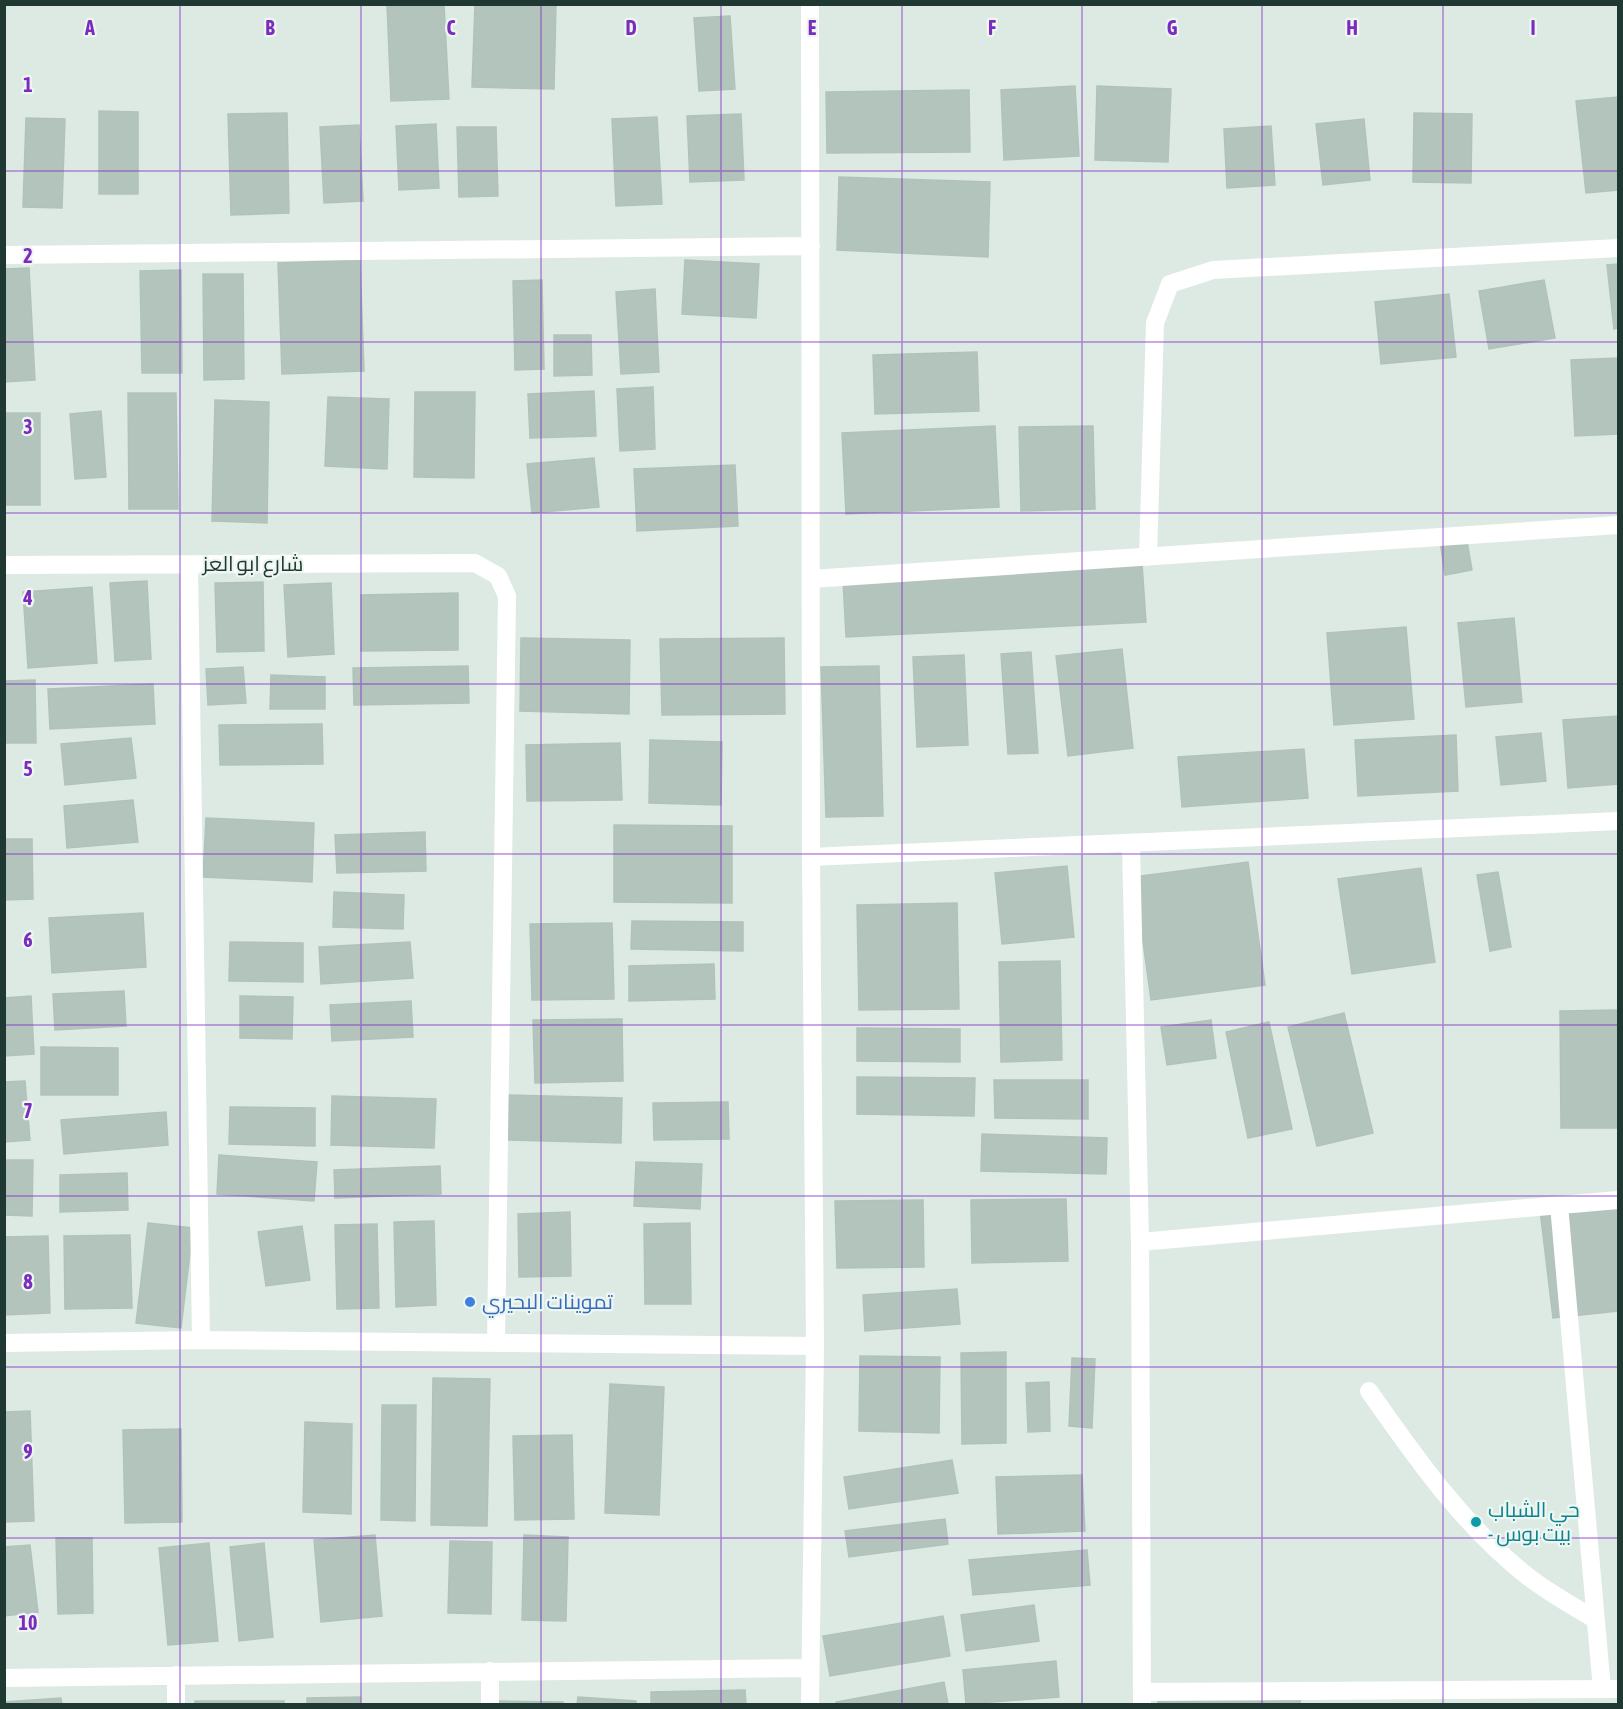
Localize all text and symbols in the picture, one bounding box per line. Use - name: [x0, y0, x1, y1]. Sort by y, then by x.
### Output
- text: A: [84, 16, 95, 39]
- text: B: [265, 16, 275, 39]
- text: C: [447, 16, 456, 39]
- text: D: [625, 16, 637, 39]
- text: E: [808, 16, 817, 39]
- text: F: [988, 16, 996, 39]
- text: G: [1167, 16, 1178, 39]
- text: H: [1346, 16, 1358, 39]
- text: I: [1530, 16, 1536, 39]
- text: 1: [23, 73, 33, 96]
- text: 2: [23, 244, 33, 267]
- text: 3: [23, 415, 33, 438]
- street label: شارع ابو العز: [202, 551, 303, 578]
- text: 4: [22, 586, 33, 609]
- text: 5: [23, 757, 33, 780]
- text: 6: [23, 928, 33, 951]
- text: 7: [23, 1099, 33, 1122]
- text: 8: [23, 1270, 33, 1293]
- place label: تموينات البحيري: [482, 1289, 613, 1318]
- marker: تموينات البحيري: [463, 1295, 477, 1309]
- text: 9: [23, 1440, 33, 1463]
- place label: حي الشباب - بيت بوس: [1488, 1497, 1580, 1547]
- marker: حي الشباب - بيت بوس: [1469, 1515, 1483, 1529]
- text: 10: [19, 1611, 37, 1634]

